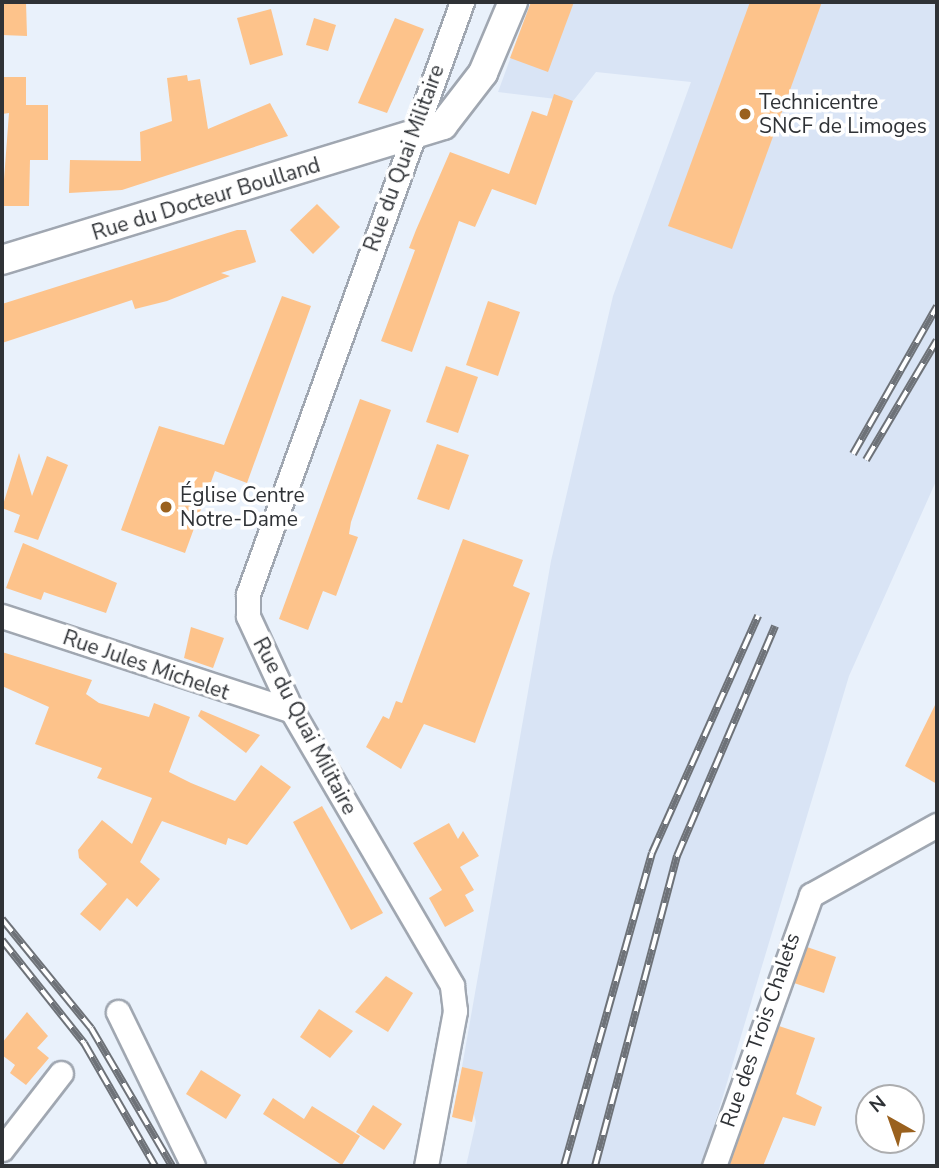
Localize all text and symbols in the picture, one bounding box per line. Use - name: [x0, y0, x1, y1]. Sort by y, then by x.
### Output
- street label: Rue du Quai Militaire: [358, 61, 450, 255]
- place label: Technicentre SNCF de Limoges: [759, 89, 927, 139]
- marker: Technicentre SNCF de Limoges: [737, 106, 753, 122]
- street label: Rue du Docteur Boulland: [89, 152, 323, 246]
- place label: Église Centre Notre-Dame: [180, 482, 305, 532]
- marker: Église Centre Notre-Dame: [158, 499, 174, 515]
- street label: Rue Jules Michelet: [60, 625, 232, 705]
- street label: Rue du Quai Militaire: [248, 633, 362, 819]
- street label: Rue des Trois Chalets: [715, 930, 805, 1130]
- north arrow: [855, 1084, 925, 1154]
- text: N: [864, 1090, 892, 1119]

